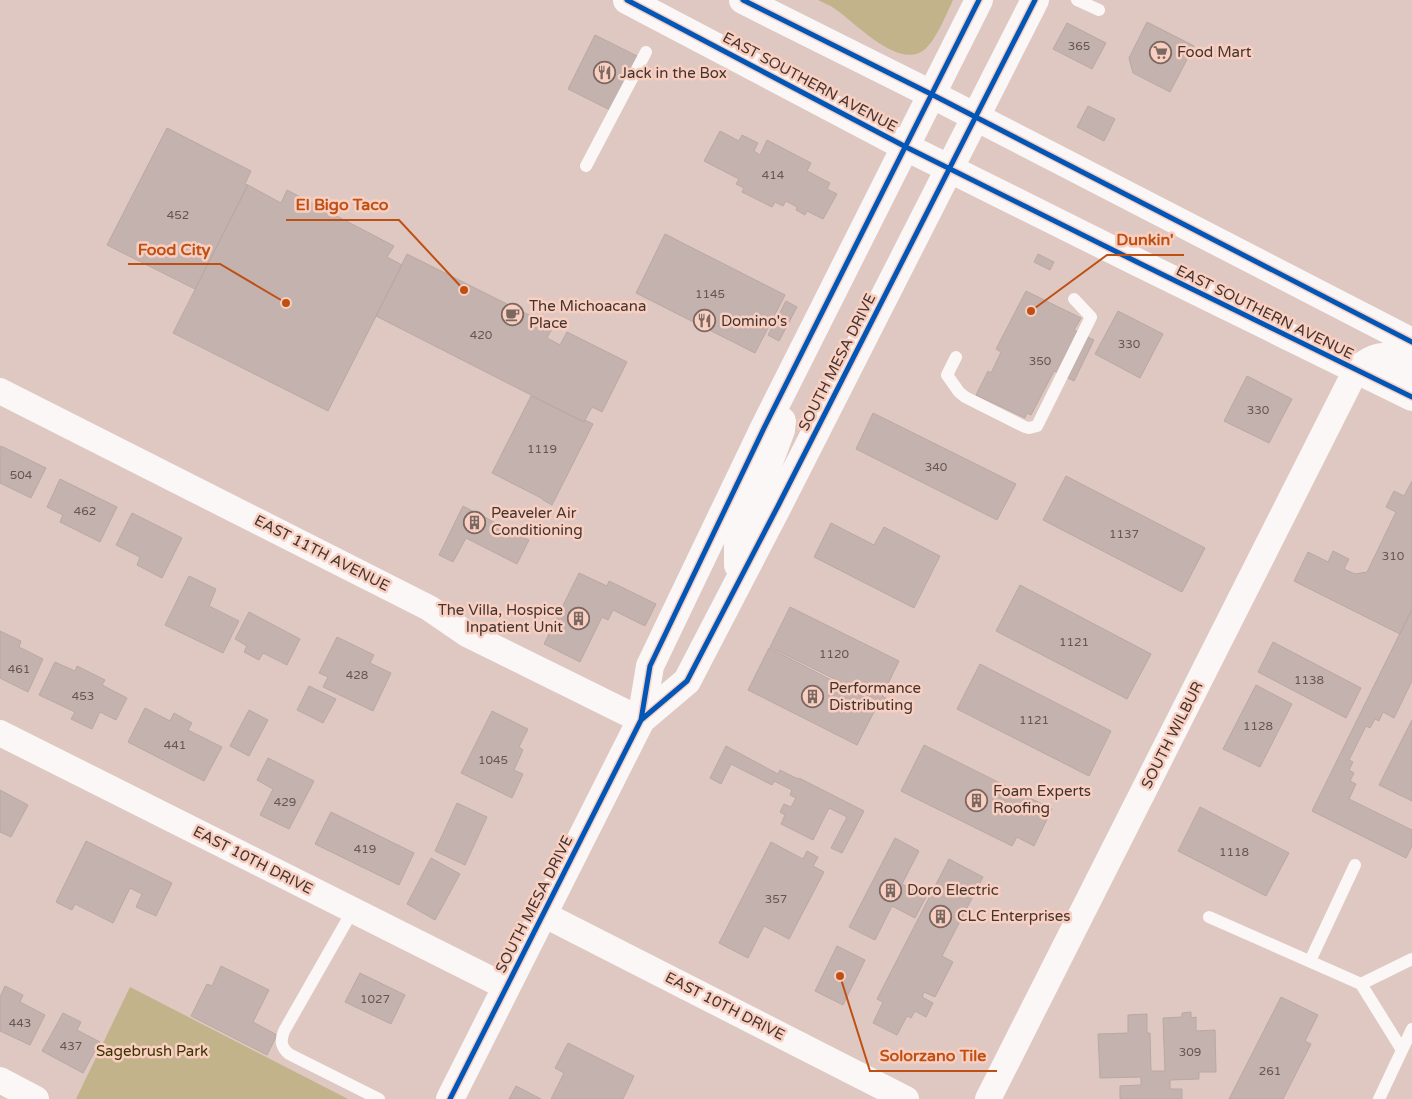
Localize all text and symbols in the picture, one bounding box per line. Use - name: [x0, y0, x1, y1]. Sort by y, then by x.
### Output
- street label: EAST SOUTHERN AVENUE: [720, 28, 900, 136]
- house number: 365: [1068, 39, 1090, 53]
- supermarket icon: Food Mart: [1149, 40, 1173, 64]
- place label: Food Mart: [1177, 43, 1252, 61]
- restaurant icon: Jack in the Box: [592, 61, 616, 85]
- place label: Jack in the Box: [620, 64, 727, 82]
- house number: 414: [762, 168, 785, 182]
- callout: El Bigo Taco: [286, 189, 399, 220]
- text: El Bigo Taco: [296, 195, 389, 215]
- house number: 452: [167, 208, 189, 222]
- callout: Dunkin': [1107, 224, 1184, 255]
- text: Dunkin': [1116, 230, 1174, 250]
- callout: Food City: [128, 233, 220, 264]
- text: Food City: [138, 240, 211, 260]
- street label: EAST SOUTHERN AVENUE: [1173, 261, 1357, 363]
- house number: 1145: [695, 287, 725, 301]
- street label: SOUTH MESA DRIVE: [795, 290, 879, 434]
- place label: The Michoacana Place: [529, 297, 646, 332]
- cafe icon: The Michoacana Place: [501, 303, 525, 327]
- restaurant icon: Domino's: [693, 309, 717, 333]
- place label: Domino's: [721, 312, 787, 330]
- house number: 420: [470, 328, 493, 342]
- house number: 330: [1118, 337, 1141, 351]
- house number: 350: [1029, 354, 1052, 368]
- house number: 330: [1247, 403, 1270, 417]
- house number: 1119: [527, 442, 557, 456]
- house number: 340: [925, 460, 948, 474]
- house number: 504: [10, 468, 33, 482]
- house number: 462: [74, 504, 96, 518]
- place label: Peaveler Air Conditioning: [491, 504, 583, 539]
- building icon: Peaveler Air Conditioning: [463, 510, 487, 534]
- street label: EAST 11TH AVENUE: [251, 511, 393, 595]
- house number: 1137: [1109, 527, 1139, 541]
- house number: 310: [1382, 549, 1405, 563]
- place label: The Villa, Hospice Inpatient Unit: [438, 601, 563, 636]
- building icon: The Villa, Hospice Inpatient Unit: [567, 607, 591, 631]
- house number: 1121: [1059, 635, 1089, 649]
- house number: 1120: [819, 647, 850, 661]
- house number: 461: [8, 662, 30, 676]
- house number: 428: [346, 668, 368, 682]
- house number: 1138: [1294, 673, 1324, 687]
- street label: SOUTH WILBUR: [1137, 678, 1207, 792]
- place label: Performance Distributing: [829, 679, 921, 714]
- building icon: Performance Distributing: [801, 685, 825, 709]
- house number: 453: [72, 689, 94, 703]
- house number: 1121: [1019, 713, 1049, 727]
- house number: 1128: [1243, 719, 1273, 733]
- house number: 441: [164, 738, 186, 752]
- house number: 1045: [478, 753, 508, 767]
- place label: Foam Experts Roofing: [993, 782, 1091, 817]
- building icon: Foam Experts Roofing: [965, 788, 989, 812]
- house number: 429: [274, 795, 296, 809]
- street label: EAST 10TH DRIVE: [190, 822, 316, 898]
- street label: SOUTH MESA DRIVE: [492, 832, 576, 976]
- house number: 419: [354, 842, 376, 856]
- house number: 1118: [1219, 845, 1249, 859]
- building icon: Doro Electric: [879, 878, 903, 902]
- place label: Doro Electric: [907, 881, 999, 899]
- house number: 357: [765, 892, 787, 906]
- building icon: CLC Enterprises: [929, 904, 953, 928]
- place label: CLC Enterprises: [957, 907, 1071, 925]
- street label: EAST 10TH DRIVE: [662, 968, 788, 1044]
- house number: 1027: [360, 992, 390, 1006]
- house number: 443: [9, 1016, 31, 1030]
- house number: 437: [60, 1039, 82, 1053]
- callout: Solorzano Tile: [870, 1040, 997, 1071]
- park label: Sagebrush Park: [96, 1042, 208, 1060]
- house number: 309: [1179, 1045, 1201, 1059]
- text: Solorzano Tile: [880, 1046, 986, 1066]
- house number: 261: [1259, 1064, 1281, 1078]

